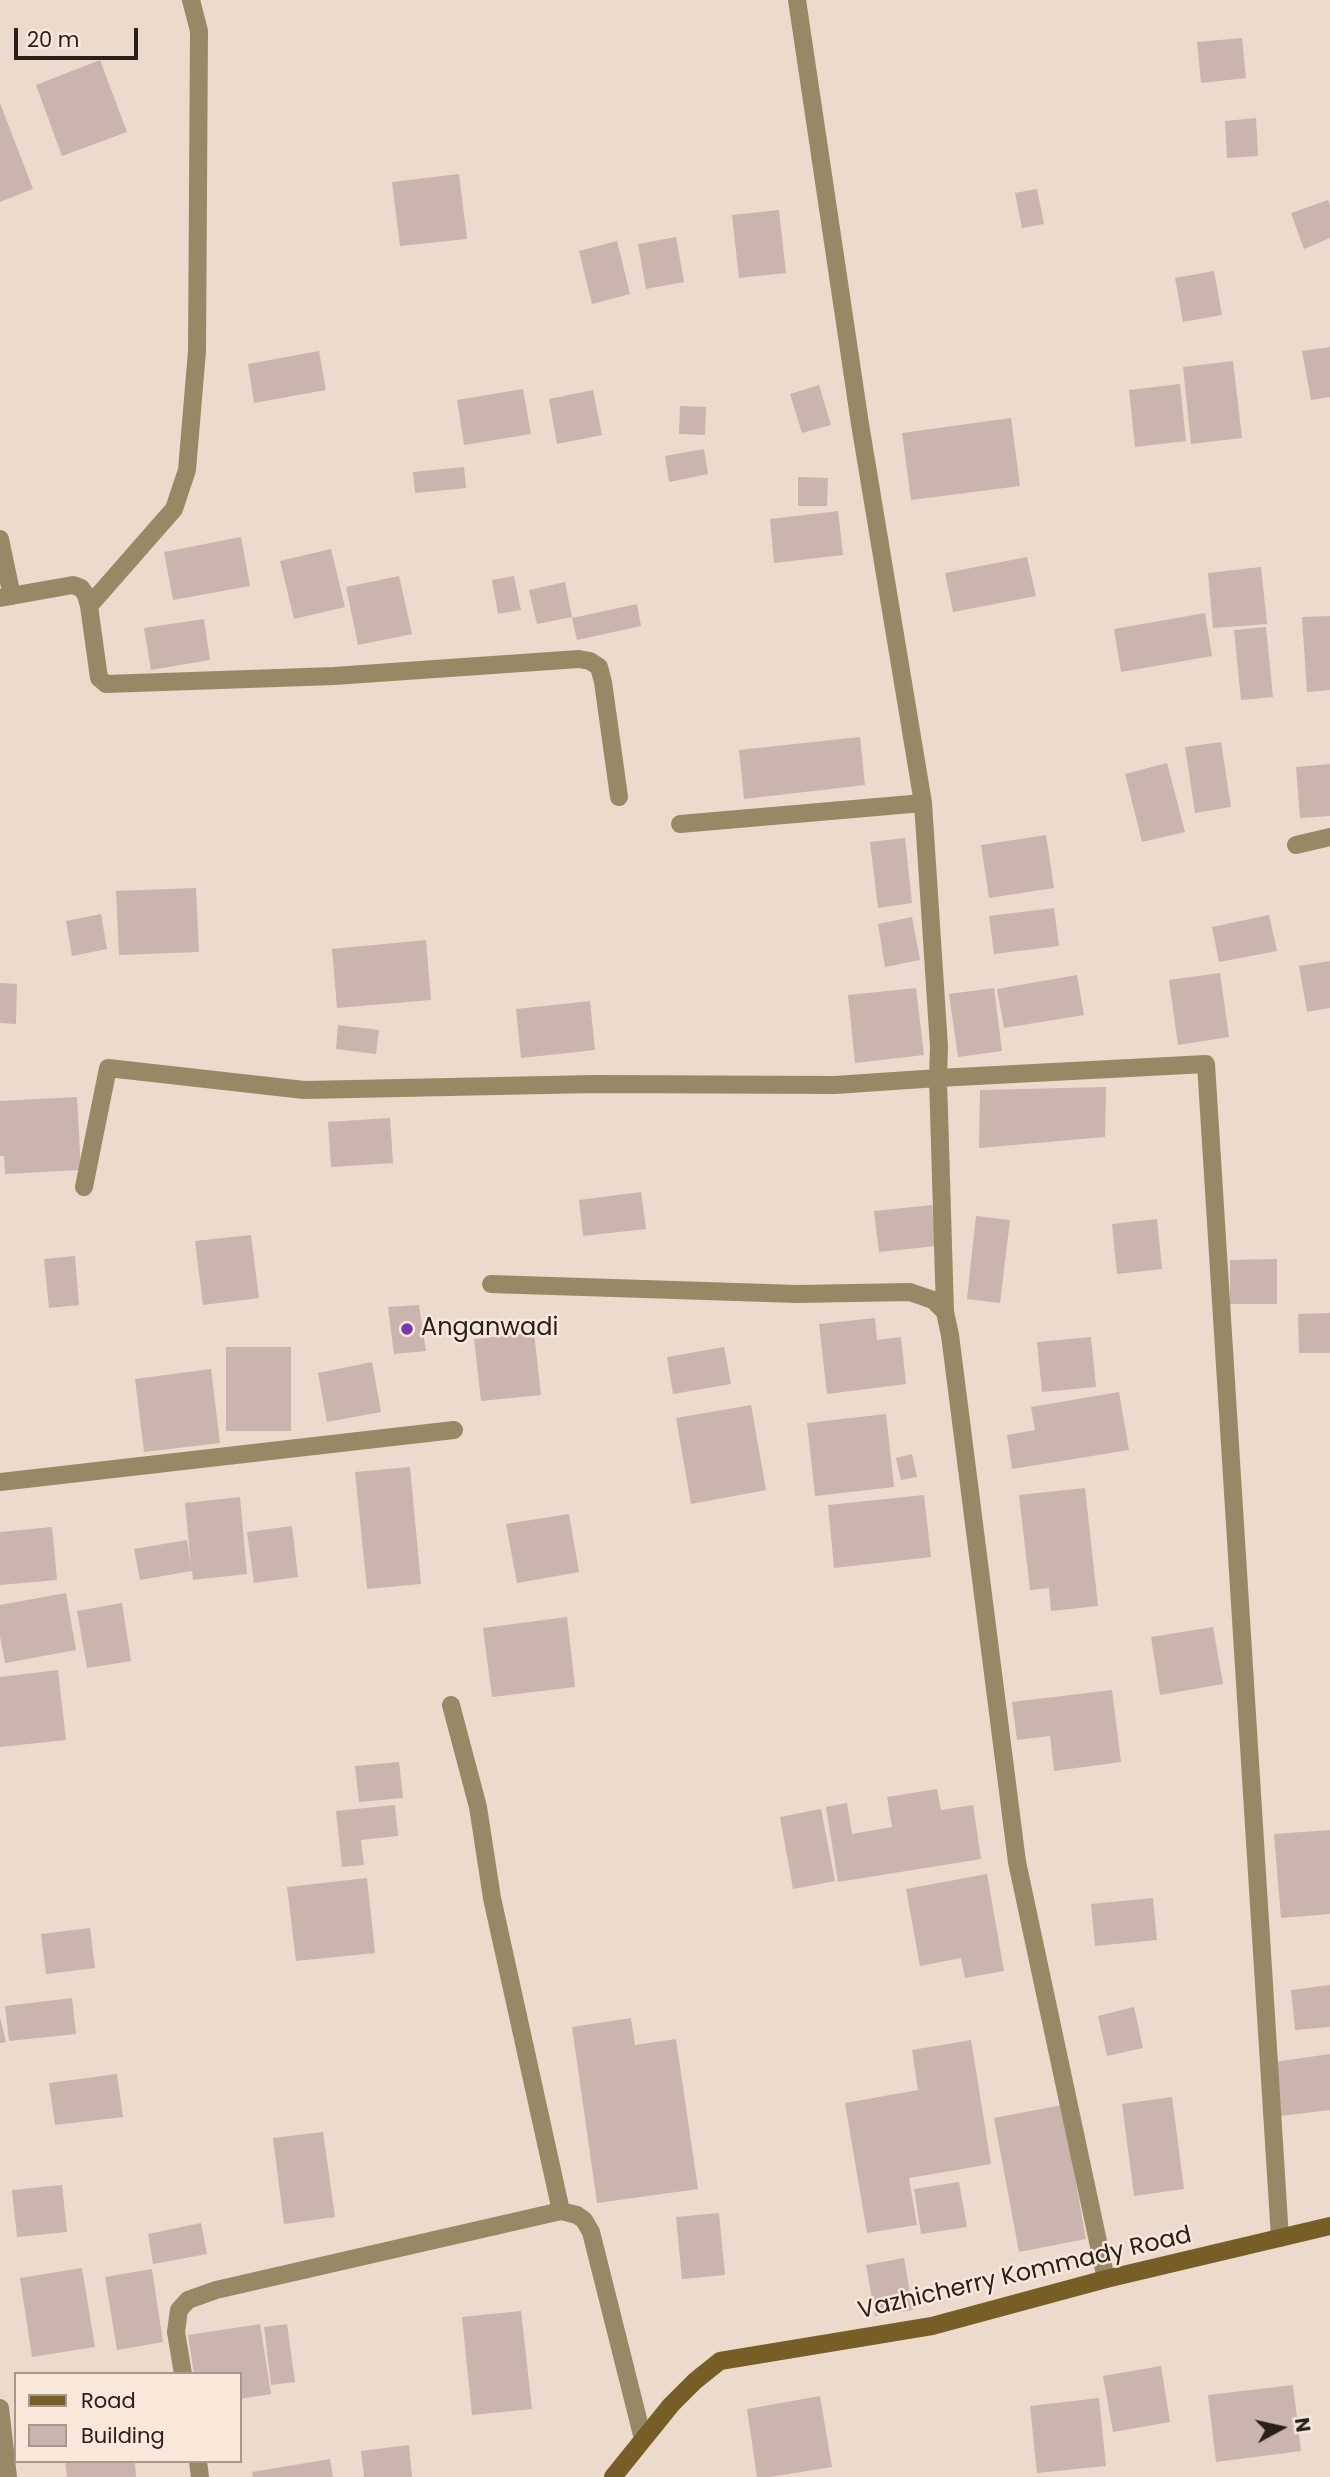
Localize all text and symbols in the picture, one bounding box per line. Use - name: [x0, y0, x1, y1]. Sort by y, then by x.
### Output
- scale bar: [18, 14, 142, 58]
- text: 20 m: [27, 25, 80, 54]
- place label: Anganwadi: [421, 1315, 558, 1343]
- marker: Anganwadi: [399, 1321, 415, 1337]
- street label: Vazhicherry Kommady Road: [856, 2222, 1194, 2326]
- legend: [14, 2372, 242, 2463]
- text: Road: [81, 2386, 136, 2415]
- north arrow: [1246, 2393, 1316, 2463]
- text: N: [1288, 2416, 1317, 2434]
- text: Building: [81, 2421, 165, 2450]

